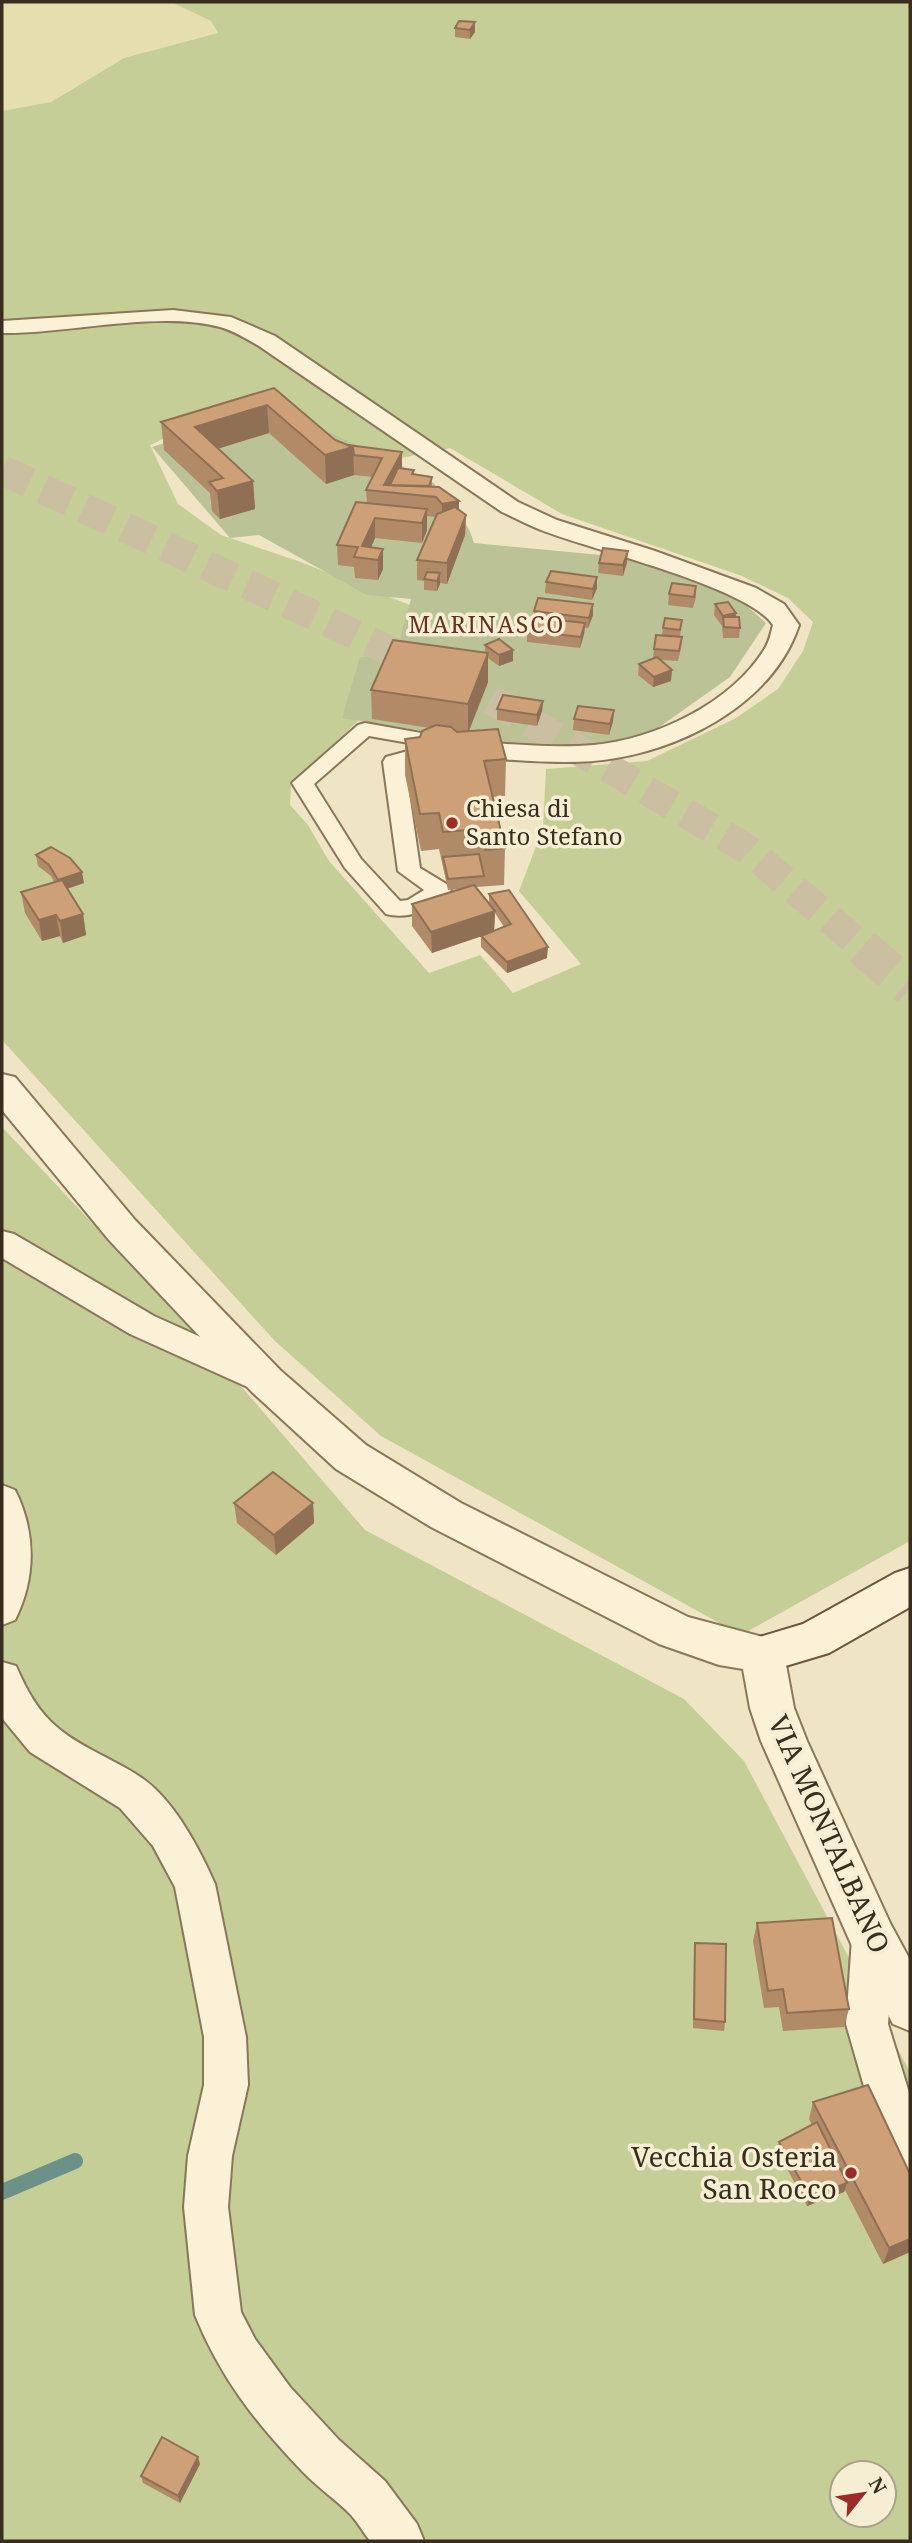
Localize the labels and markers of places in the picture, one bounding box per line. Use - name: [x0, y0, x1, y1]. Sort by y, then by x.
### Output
- place label: Chiesa di Santo Stefano: [466, 791, 623, 852]
- marker: Chiesa di Santo Stefano: [444, 815, 460, 831]
- place label: Vecchia Osteria San Rocco: [631, 2137, 837, 2207]
- marker: Vecchia Osteria San Rocco: [843, 2165, 859, 2181]

